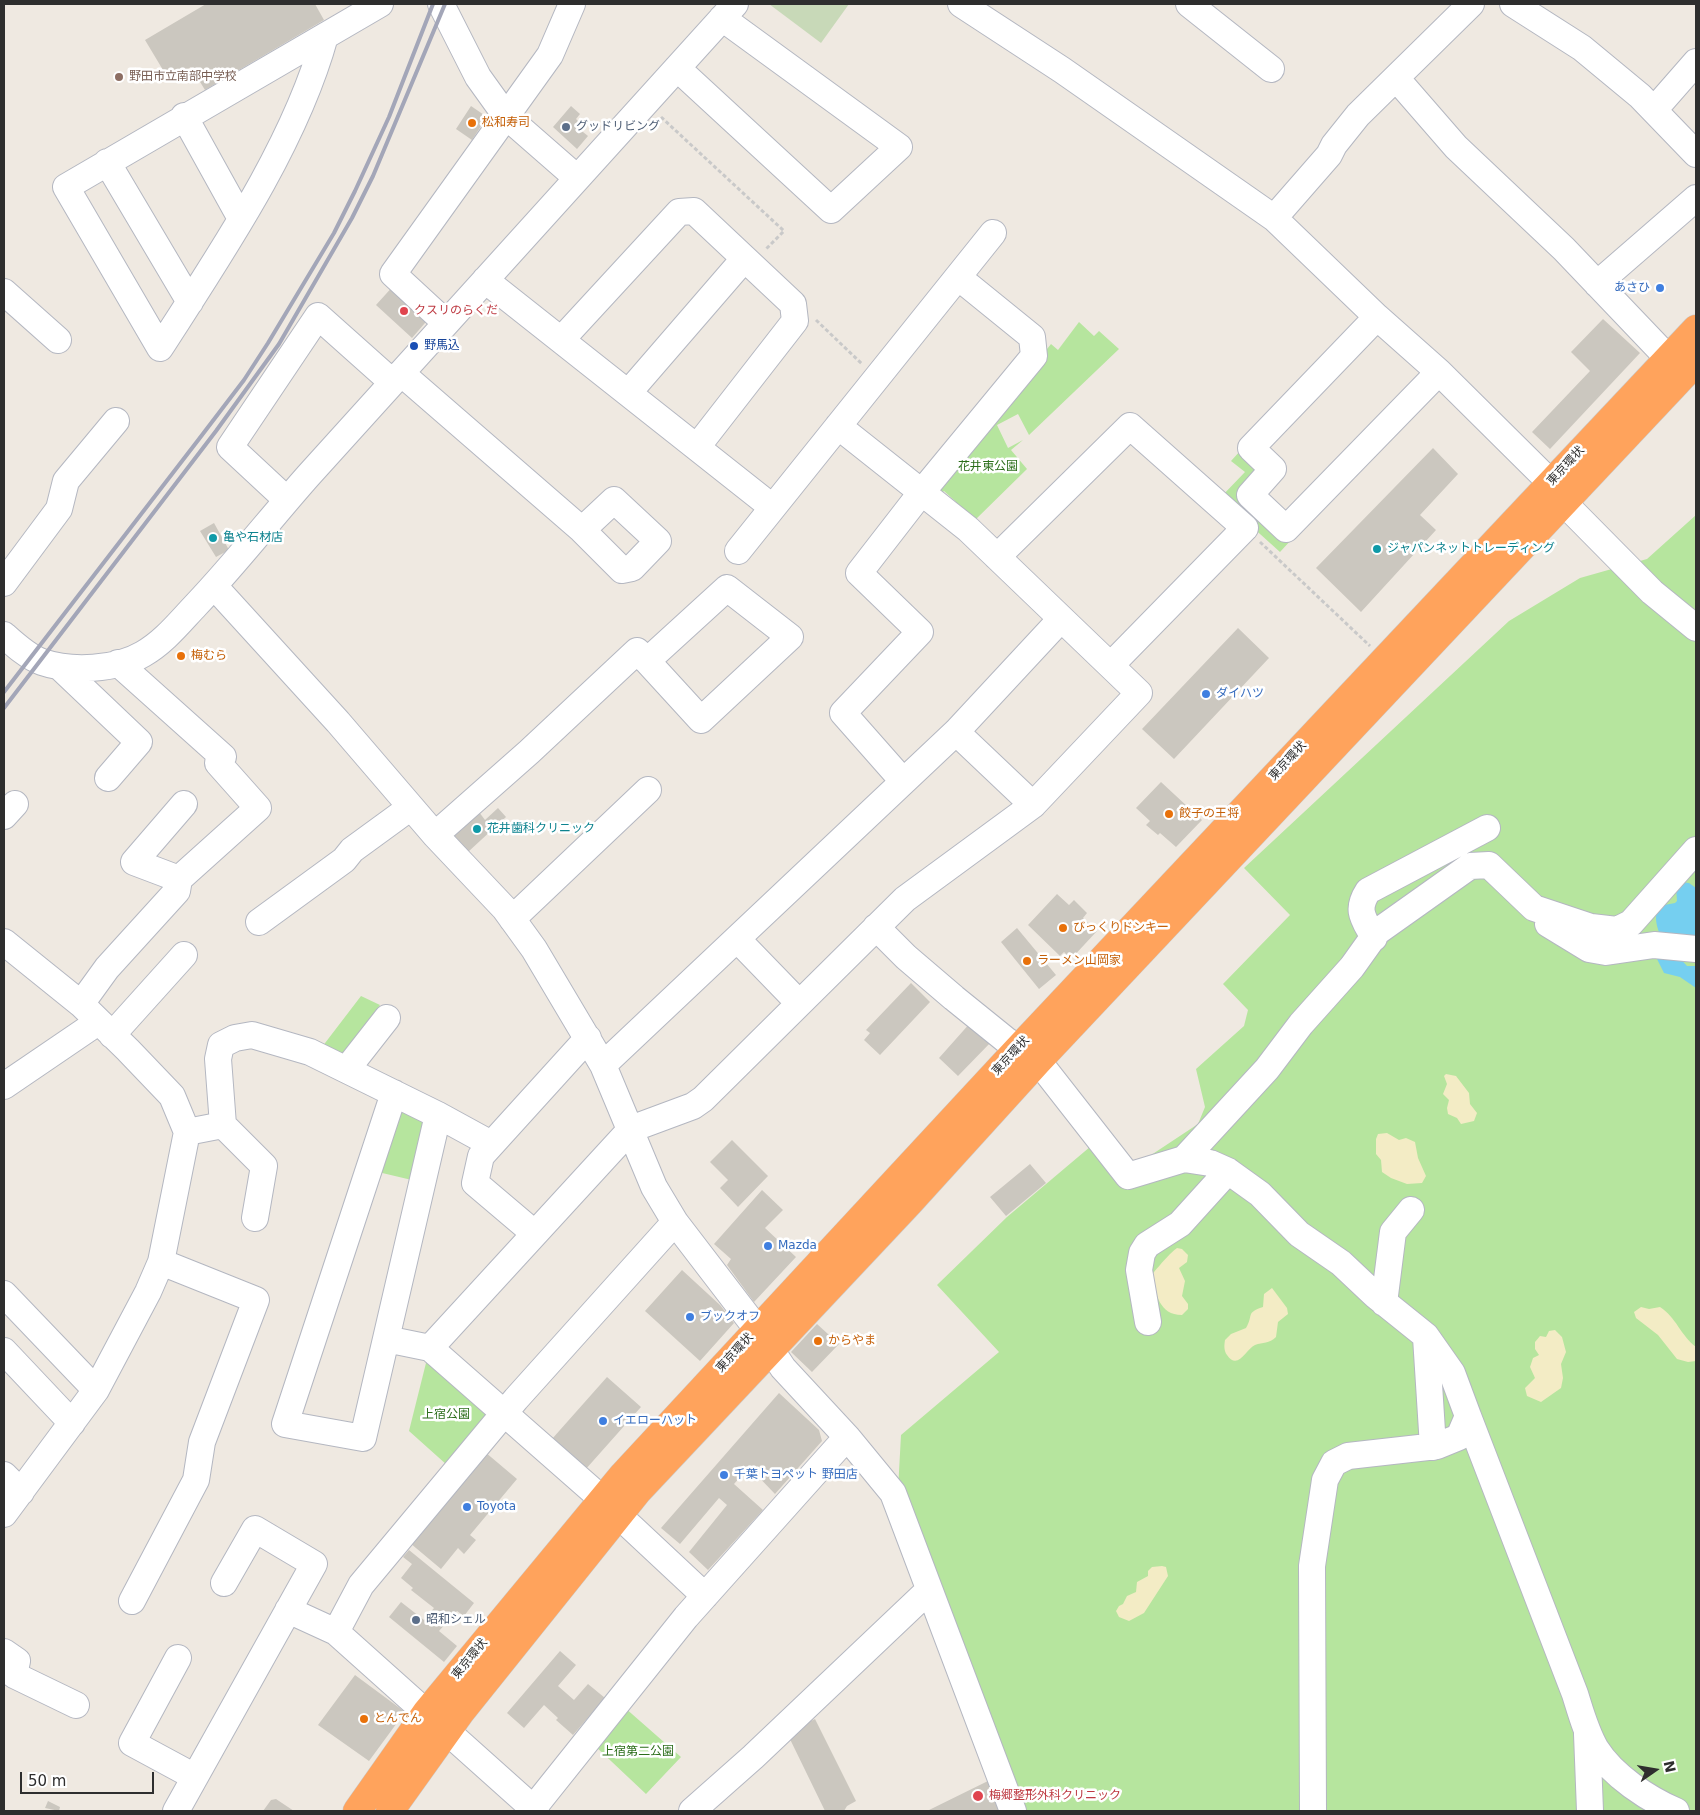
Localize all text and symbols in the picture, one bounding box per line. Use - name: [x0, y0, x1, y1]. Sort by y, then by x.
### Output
- place label: 野田市立南部中学校: [129, 70, 237, 84]
- marker: 野田市立南部中学校: [113, 71, 125, 83]
- place label: 松和寿司: [482, 116, 530, 130]
- marker: 松和寿司: [466, 117, 478, 129]
- place label: グッドリビング: [576, 120, 660, 134]
- marker: グッドリビング: [560, 121, 572, 133]
- place label: あさひ: [1614, 281, 1650, 295]
- marker: あさひ: [1654, 282, 1666, 294]
- place label: クスリのらくだ: [414, 304, 498, 318]
- marker: クスリのらくだ: [398, 305, 410, 317]
- place label: 野馬込: [424, 339, 460, 353]
- marker: 野馬込: [408, 340, 420, 352]
- street label: 東京環状: [1544, 444, 1588, 488]
- park label: 花井東公園: [958, 460, 1018, 474]
- place label: 亀や石材店: [223, 531, 283, 545]
- marker: 亀や石材店: [207, 532, 219, 544]
- place label: ジャパンネットトレーディング: [1387, 542, 1555, 556]
- marker: ジャパンネットトレーディング: [1371, 543, 1383, 555]
- place label: 梅むら: [191, 649, 227, 663]
- marker: 梅むら: [175, 650, 187, 662]
- place label: ダイハツ: [1216, 687, 1264, 701]
- marker: ダイハツ: [1200, 688, 1212, 700]
- street label: 東京環状: [1266, 739, 1310, 783]
- place label: 餃子の王将: [1179, 807, 1239, 821]
- marker: 餃子の王将: [1163, 808, 1175, 820]
- place label: 花井歯科クリニック: [487, 822, 595, 836]
- marker: 花井歯科クリニック: [471, 823, 483, 835]
- place label: びっくりドンキー: [1073, 921, 1169, 935]
- marker: びっくりドンキー: [1057, 922, 1069, 934]
- place label: ラーメン山岡家: [1037, 954, 1121, 968]
- marker: ラーメン山岡家: [1021, 955, 1033, 967]
- street label: 東京環状: [989, 1034, 1033, 1078]
- place label: Mazda: [778, 1239, 817, 1253]
- marker: Mazda: [762, 1240, 774, 1252]
- place label: ブックオフ: [700, 1310, 760, 1324]
- marker: ブックオフ: [684, 1311, 696, 1323]
- street label: 東京環状: [713, 1331, 757, 1375]
- place label: からやま: [828, 1334, 876, 1348]
- marker: からやま: [812, 1335, 824, 1347]
- park label: 上宿公園: [422, 1408, 470, 1422]
- place label: イエローハット: [613, 1414, 697, 1428]
- marker: イエローハット: [597, 1415, 609, 1427]
- place label: 千葉トヨペット 野田店: [734, 1468, 858, 1482]
- marker: 千葉トヨペット 野田店: [718, 1469, 730, 1481]
- place label: Toyota: [477, 1500, 516, 1514]
- marker: Toyota: [461, 1501, 473, 1513]
- place label: 昭和シェル: [426, 1613, 486, 1627]
- marker: 昭和シェル: [410, 1614, 422, 1626]
- street label: 東京環状: [449, 1636, 491, 1682]
- place label: とんでん: [374, 1712, 422, 1726]
- marker: とんでん: [358, 1713, 370, 1725]
- park label: 上宿第二公園: [602, 1745, 674, 1759]
- north arrow: [1630, 1745, 1680, 1795]
- text: N: [1661, 1759, 1679, 1774]
- scale bar: [22, 1762, 156, 1794]
- text: 50 m: [28, 1772, 66, 1790]
- marker: 梅郷整形外科クリニック: [971, 1789, 985, 1803]
- place label: 梅郷整形外科クリニック: [989, 1789, 1121, 1803]

